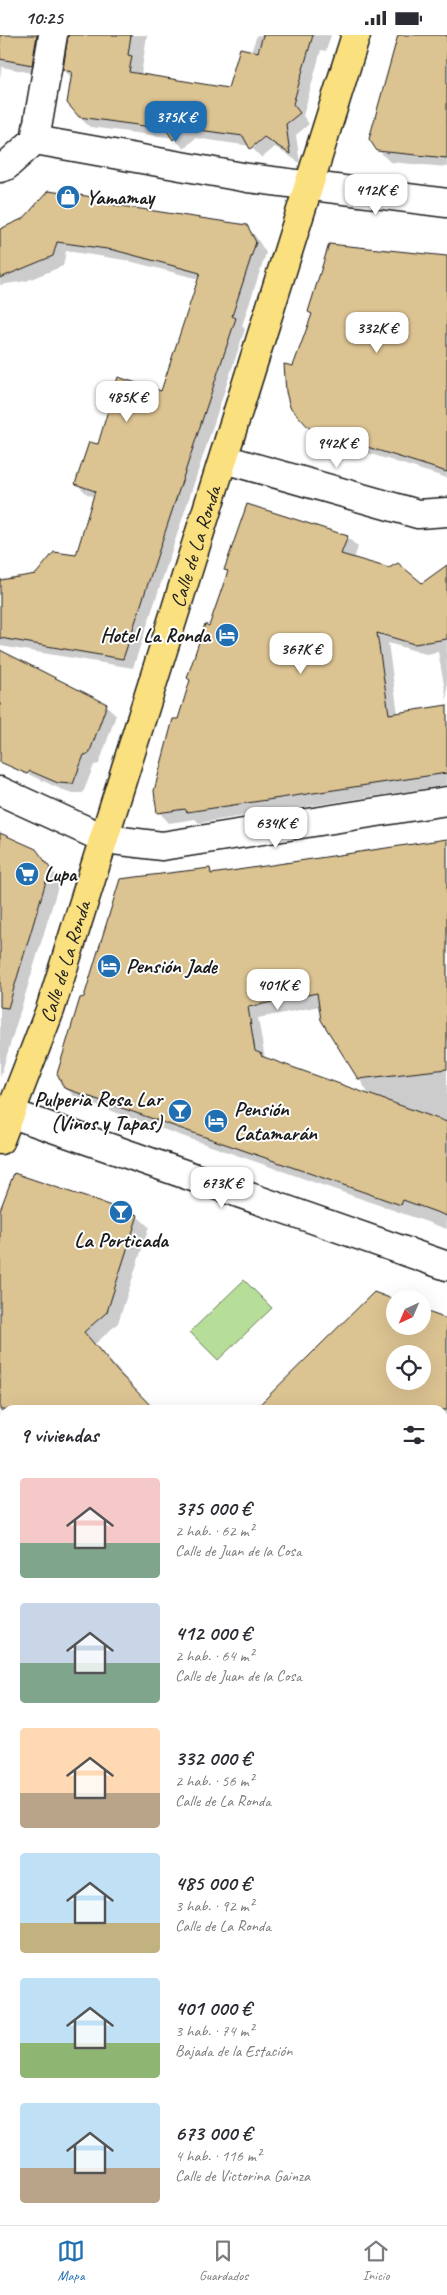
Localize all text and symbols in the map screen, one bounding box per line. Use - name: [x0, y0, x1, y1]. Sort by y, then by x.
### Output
- text: 10:25: [25, 6, 63, 30]
- pin: 375K €: [135, 101, 217, 143]
- text: 375K €: [156, 107, 196, 127]
- pin: 412K €: [335, 173, 417, 216]
- text: 412K €: [356, 180, 396, 200]
- shop icon: Yamamay: [55, 184, 81, 210]
- place label: Yamamay: [86, 184, 157, 210]
- pin: 332K €: [336, 311, 418, 354]
- text: 332K €: [357, 318, 397, 338]
- pin: 485K €: [86, 381, 168, 423]
- text: 485K €: [107, 387, 147, 407]
- pin: 942K €: [296, 427, 378, 469]
- text: 942K €: [317, 433, 357, 453]
- street label: Calle de La Ronda: [164, 480, 227, 610]
- place label: Hotel La Ronda: [100, 622, 211, 648]
- hotel icon: Hotel La Ronda: [214, 622, 240, 648]
- pin: 367K €: [260, 633, 342, 675]
- text: 367K €: [280, 639, 322, 659]
- pin: 634K €: [235, 807, 317, 849]
- text: 634K €: [255, 813, 297, 833]
- supermarket icon: Lupa: [14, 861, 40, 887]
- place label: Lupa: [44, 861, 78, 887]
- street label: Calle de La Ronda: [33, 895, 97, 1026]
- hotel icon: Pensión Jade: [96, 953, 122, 979]
- place label: Pensión Jade: [126, 953, 219, 979]
- pin: 401K €: [237, 969, 319, 1011]
- text: 401K €: [258, 975, 298, 995]
- place label: Pulperia Rosa Lar (Vinos y Tapas): [34, 1086, 164, 1136]
- place label: Pensión Catamarán: [234, 1096, 318, 1146]
- bar icon: Pulperia Rosa Lar (Vinos y Tapas): [167, 1098, 193, 1124]
- hotel icon: Pensión Catamarán: [203, 1108, 229, 1134]
- pin: 673K €: [181, 1167, 263, 1209]
- text: 673K €: [201, 1173, 243, 1193]
- bar icon: La Porticada: [108, 1199, 134, 1225]
- place label: La Porticada: [74, 1227, 169, 1253]
- north arrow: [386, 1290, 431, 1335]
- map controls: [386, 1290, 431, 1390]
- button: locate: [386, 1345, 431, 1390]
- icon: filters: [400, 1421, 428, 1449]
- text: 9 viviendas: [20, 1422, 98, 1448]
- text: 375 000 €: [175, 1495, 251, 1521]
- icon: home: [60, 1498, 120, 1558]
- text: 2 hab. · 62 m²: [175, 1521, 254, 1541]
- text: Calle de Juan de la Cosa: [175, 1541, 302, 1561]
- text: 412 000 €: [175, 1620, 251, 1646]
- icon: home: [60, 1623, 120, 1683]
- text: 2 hab. · 64 m²: [175, 1646, 254, 1666]
- text: Calle de Juan de la Cosa: [175, 1666, 302, 1686]
- text: 332 000 €: [175, 1745, 251, 1771]
- icon: home: [60, 1748, 120, 1808]
- text: 2 hab. · 56 m²: [175, 1771, 254, 1791]
- text: Calle de La Ronda: [175, 1791, 271, 1811]
- text: 485 000 €: [175, 1870, 251, 1896]
- icon: home: [60, 1873, 120, 1933]
- text: 3 hab. · 92 m²: [175, 1896, 254, 1916]
- text: Calle de La Ronda: [175, 1916, 271, 1936]
- text: 401 000 €: [175, 1995, 251, 2021]
- icon: home: [60, 1998, 120, 2058]
- text: 3 hab. · 74 m²: [175, 2021, 254, 2041]
- text: Bajada de la Estación: [175, 2041, 292, 2061]
- text: 673 000 €: [175, 2120, 252, 2146]
- icon: home: [60, 2123, 120, 2183]
- text: 4 hab. · 116 m²: [175, 2146, 261, 2166]
- text: Calle de Victorina Gainza: [175, 2166, 310, 2186]
- tab: Mapa: [57, 2237, 85, 2284]
- tab: Guardados: [199, 2237, 248, 2284]
- tab: Inicio: [362, 2237, 390, 2284]

